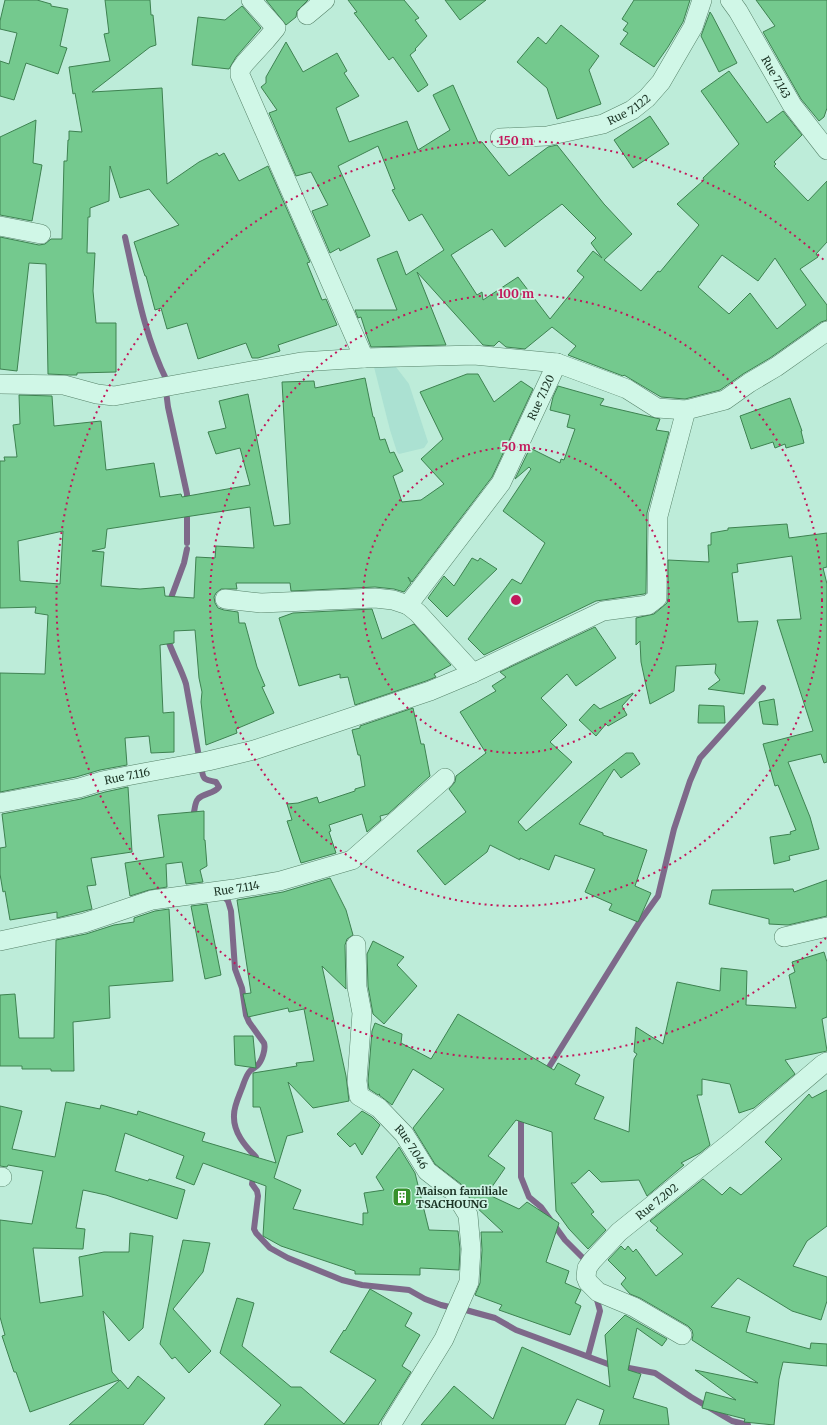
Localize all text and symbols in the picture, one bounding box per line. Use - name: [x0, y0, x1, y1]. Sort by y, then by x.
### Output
- street label: Rue 7.143: [758, 53, 794, 101]
- street label: Rue 7.122: [605, 91, 653, 128]
- text: 150 m: [499, 133, 534, 148]
- text: 100 m: [498, 286, 534, 301]
- street label: Rue 7.120: [524, 373, 558, 422]
- text: 50 m: [501, 439, 531, 454]
- centre of rings: [509, 593, 523, 607]
- street label: Rue 7.116: [103, 765, 151, 787]
- street label: Rue 7.114: [213, 878, 261, 899]
- street label: Rue 7.046: [392, 1122, 431, 1172]
- street label: Rue 7.202: [633, 1180, 681, 1223]
- place label: Maison familiale TSACHOUNG: [416, 1184, 508, 1211]
- building icon: Maison familiale TSACHOUNG: [391, 1186, 413, 1208]

